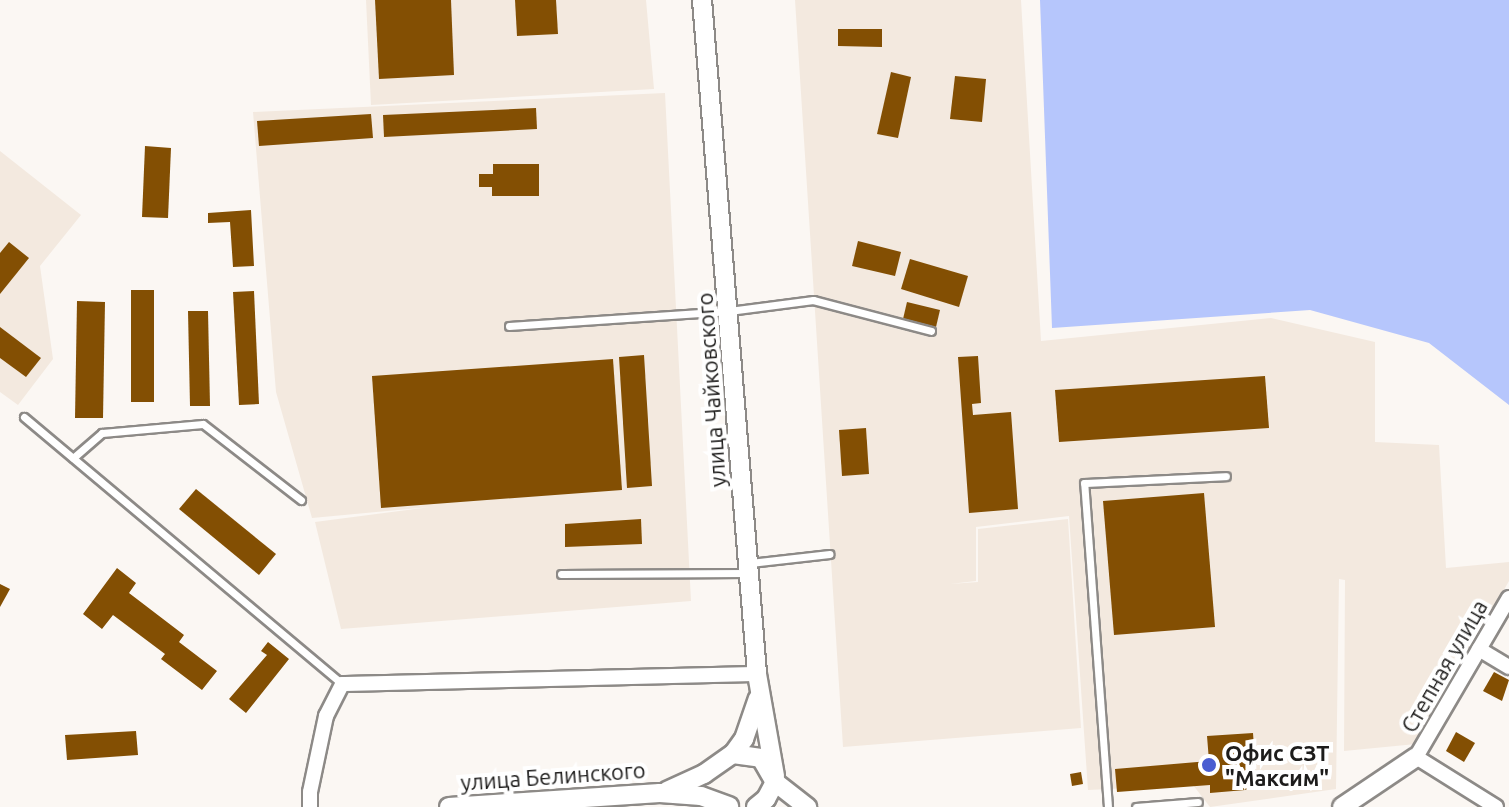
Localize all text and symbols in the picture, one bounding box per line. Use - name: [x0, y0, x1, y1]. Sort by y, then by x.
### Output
- street label: улица Чайковского: [691, 292, 731, 488]
- street label: Степная улица: [1395, 595, 1493, 737]
- place label: Офис СЗТ "Максим": [1225, 739, 1329, 790]
- street label: улица Белинского: [460, 756, 646, 796]
- marker: Офис СЗТ "Максим": [1200, 756, 1218, 774]

